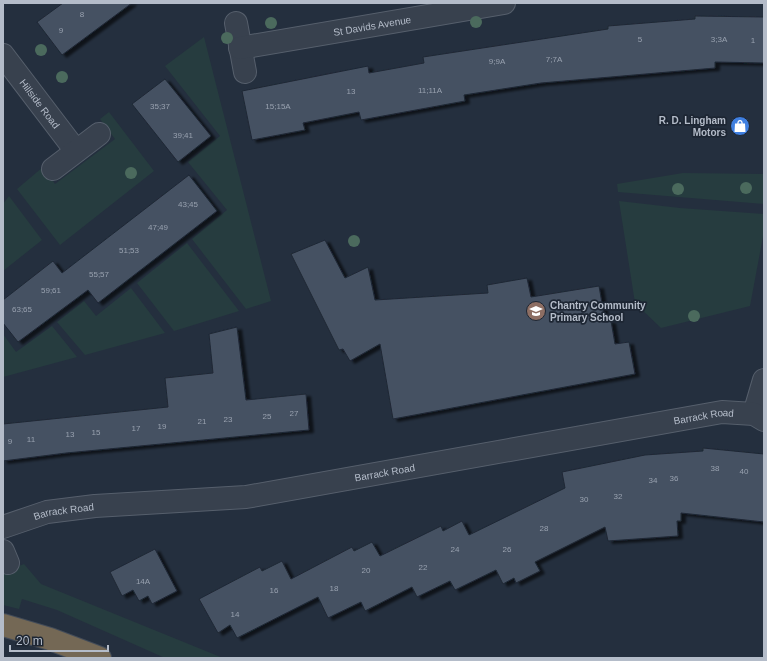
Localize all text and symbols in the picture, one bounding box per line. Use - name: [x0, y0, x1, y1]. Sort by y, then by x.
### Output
- house number: 8: [80, 10, 85, 19]
- street label: St Davids Avenue: [332, 13, 412, 38]
- house number: 9: [59, 26, 64, 35]
- house number: 5: [638, 35, 643, 44]
- house number: 3;3A: [711, 35, 728, 44]
- house number: 1: [751, 36, 756, 45]
- house number: 7;7A: [546, 55, 563, 64]
- house number: 9;9A: [489, 57, 506, 66]
- street label: Hillside Road: [18, 77, 62, 130]
- house number: 11;11A: [418, 86, 443, 95]
- house number: 13: [347, 87, 356, 96]
- house number: 35;37: [150, 102, 171, 111]
- house number: 15;15A: [265, 102, 291, 111]
- place label: R. D. Lingham Motors: [659, 115, 726, 138]
- shop icon: R. D. Lingham Motors: [729, 115, 751, 137]
- house number: 39;41: [173, 131, 194, 140]
- house number: 43;45: [178, 200, 199, 209]
- house number: 47;49: [148, 223, 169, 232]
- house number: 51;53: [119, 246, 140, 255]
- house number: 55;57: [89, 270, 110, 279]
- house number: 59;61: [41, 286, 62, 295]
- school or university icon: Chantry Community Primary School: [525, 300, 547, 322]
- place label: Chantry Community Primary School: [550, 300, 646, 323]
- house number: 63;65: [12, 305, 33, 314]
- street label: Barrack Road: [673, 406, 734, 426]
- house number: 27: [290, 409, 299, 418]
- house number: 25: [263, 412, 272, 421]
- house number: 23: [224, 415, 233, 424]
- house number: 21: [198, 417, 207, 426]
- house number: 19: [158, 422, 167, 431]
- house number: 17: [132, 424, 141, 433]
- house number: 15: [92, 428, 101, 437]
- house number: 13: [66, 430, 75, 439]
- house number: 11: [27, 435, 36, 444]
- house number: 9: [8, 437, 13, 446]
- street label: Barrack Road: [354, 461, 416, 483]
- house number: 38: [711, 464, 720, 473]
- house number: 40: [740, 467, 749, 476]
- house number: 36: [670, 474, 679, 483]
- house number: 34: [649, 476, 658, 485]
- house number: 32: [614, 492, 623, 501]
- house number: 30: [580, 495, 589, 504]
- street label: Barrack Road: [32, 501, 94, 522]
- house number: 28: [540, 524, 549, 533]
- house number: 24: [451, 545, 460, 554]
- house number: 26: [503, 545, 512, 554]
- house number: 22: [419, 563, 428, 572]
- house number: 20: [362, 566, 371, 575]
- house number: 14A: [136, 577, 151, 586]
- house number: 18: [330, 584, 339, 593]
- house number: 16: [270, 586, 279, 595]
- house number: 14: [231, 610, 240, 619]
- scale bar: [10, 627, 108, 653]
- text: 20 m: [16, 634, 43, 648]

